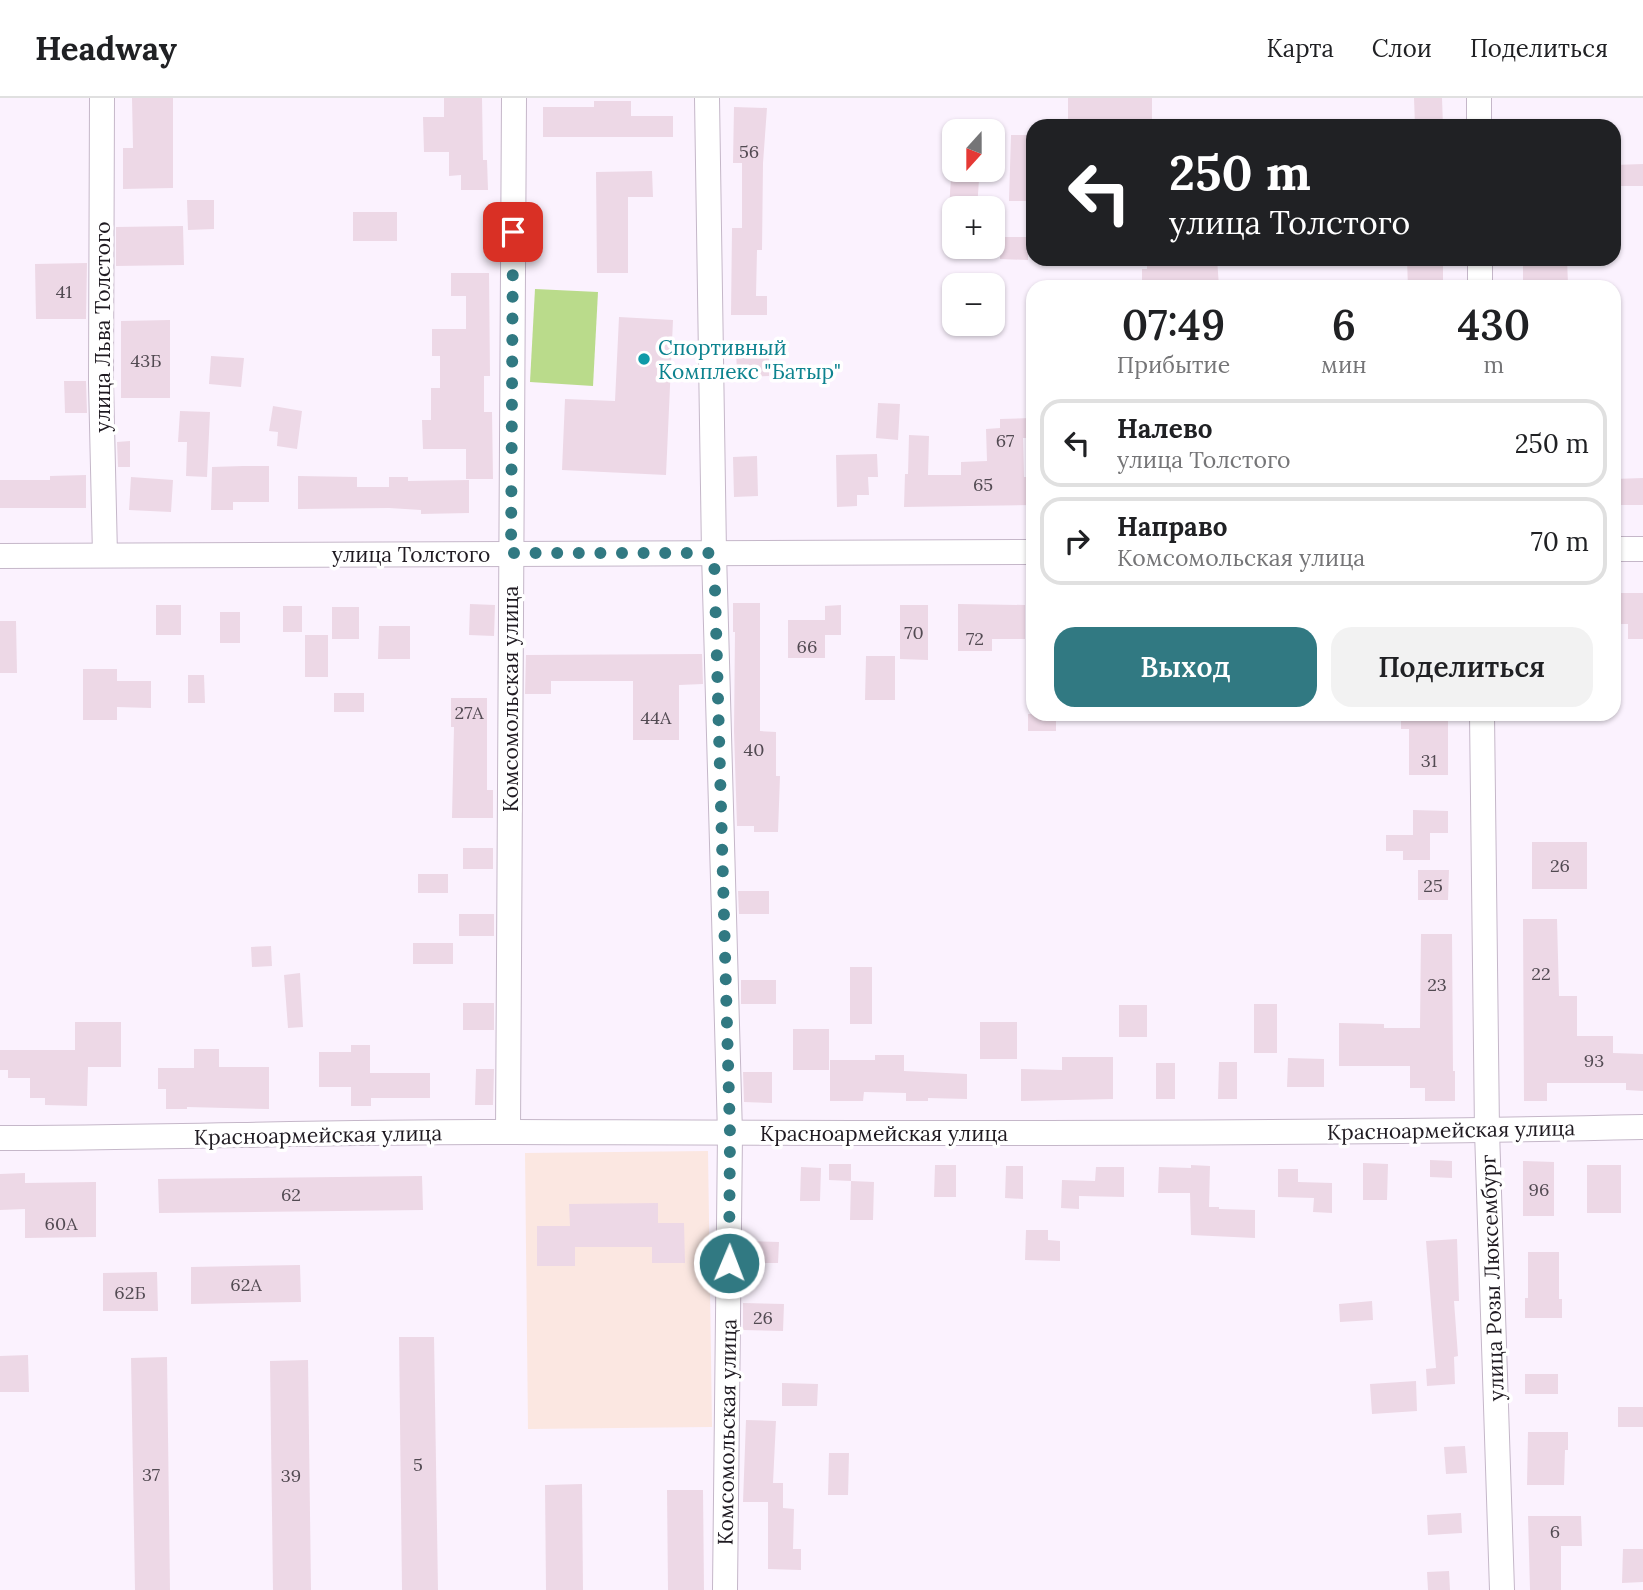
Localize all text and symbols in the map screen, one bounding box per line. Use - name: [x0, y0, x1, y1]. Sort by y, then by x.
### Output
- text: Headway: [35, 27, 177, 69]
- text: Карта: [1266, 33, 1334, 64]
- text: Слои: [1372, 33, 1432, 64]
- text: Поделиться: [1470, 33, 1608, 64]
- north arrow: [942, 119, 1004, 182]
- map controls: [942, 119, 1005, 336]
- house number: 56: [739, 140, 759, 163]
- text: 250 m: [1169, 141, 1311, 203]
- icon: left: [1054, 147, 1145, 238]
- button: +: [942, 196, 1005, 259]
- pin: [483, 202, 543, 262]
- text: улица Толстого: [1169, 202, 1410, 243]
- icon: arrive: [494, 213, 532, 251]
- street label: улица Льва Толстого: [89, 222, 116, 432]
- button: −: [942, 273, 1005, 336]
- house number: 41: [56, 280, 72, 303]
- text: 07:49: [1122, 298, 1225, 352]
- text: 6: [1332, 298, 1356, 352]
- text: 430: [1457, 298, 1530, 352]
- place label: Спортивный Комплекс "Батыр": [658, 334, 841, 385]
- house number: 43Б: [131, 349, 161, 372]
- text: Прибытие: [1117, 350, 1230, 379]
- text: мин: [1321, 350, 1367, 379]
- text: m: [1484, 350, 1504, 379]
- marker: Спортивный Комплекс "Батыр": [636, 351, 652, 367]
- text: Налево: [1117, 412, 1213, 445]
- icon: left: [1058, 424, 1096, 462]
- text: 250 m: [1515, 427, 1589, 460]
- house number: 67: [996, 429, 1014, 452]
- text: улица Толстого: [1117, 445, 1290, 474]
- house number: 65: [973, 473, 993, 496]
- text: Направо: [1117, 510, 1228, 543]
- icon: right: [1058, 522, 1096, 560]
- text: 70 m: [1531, 525, 1589, 558]
- street label: улица Толстого: [332, 541, 490, 568]
- text: Комсомольская улица: [1117, 543, 1365, 572]
- street label: Комсомольская улица: [497, 586, 524, 812]
- house number: 70: [904, 621, 924, 644]
- house number: 72: [966, 627, 984, 650]
- button: Выход: [1054, 627, 1317, 707]
- button: Поделиться: [1331, 627, 1593, 707]
- house number: 66: [797, 635, 817, 658]
- house number: 27А: [455, 701, 484, 724]
- house number: 44А: [641, 706, 672, 729]
- house number: 40: [744, 738, 764, 761]
- house number: 31: [1421, 749, 1437, 772]
- house number: 26: [1550, 854, 1570, 877]
- house number: 25: [1423, 874, 1443, 897]
- house number: 22: [1531, 962, 1551, 985]
- house number: 23: [1427, 973, 1447, 996]
- house number: 93: [1584, 1049, 1604, 1072]
- street label: Красноармейская улица: [1327, 1114, 1576, 1146]
- street label: Красноармейская улица: [194, 1119, 443, 1151]
- street label: Красноармейская улица: [760, 1120, 1008, 1147]
- street label: улица Розы Люксембург: [1474, 1154, 1510, 1402]
- house number: 96: [1529, 1178, 1549, 1201]
- house number: 62: [281, 1183, 301, 1206]
- house number: 60А: [45, 1212, 78, 1235]
- position arrow: [692, 1226, 766, 1300]
- house number: 62А: [230, 1273, 262, 1296]
- house number: 62Б: [114, 1281, 146, 1304]
- house number: 26: [753, 1306, 773, 1329]
- street label: Комсомольская улица: [712, 1318, 742, 1546]
- house number: 5: [413, 1453, 423, 1476]
- house number: 37: [142, 1463, 160, 1486]
- house number: 39: [281, 1464, 301, 1487]
- house number: 6: [1550, 1520, 1560, 1543]

